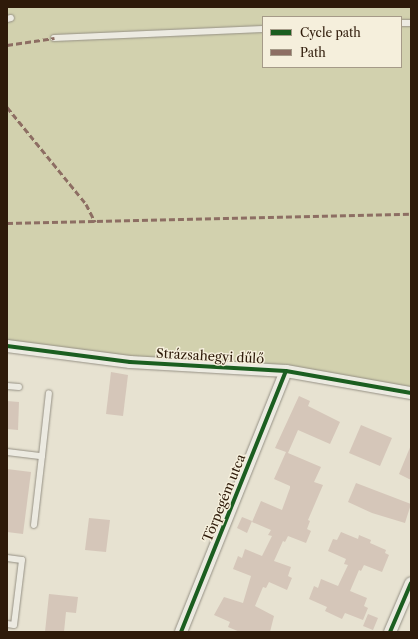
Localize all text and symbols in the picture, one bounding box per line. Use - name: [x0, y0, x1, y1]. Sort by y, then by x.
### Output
- legend: [262, 16, 402, 68]
- text: Cycle path: [300, 25, 361, 40]
- text: Path: [300, 45, 326, 60]
- street label: Strázsahegyi dűlő: [155, 345, 265, 367]
- street label: Törpegém utca: [199, 452, 249, 544]

